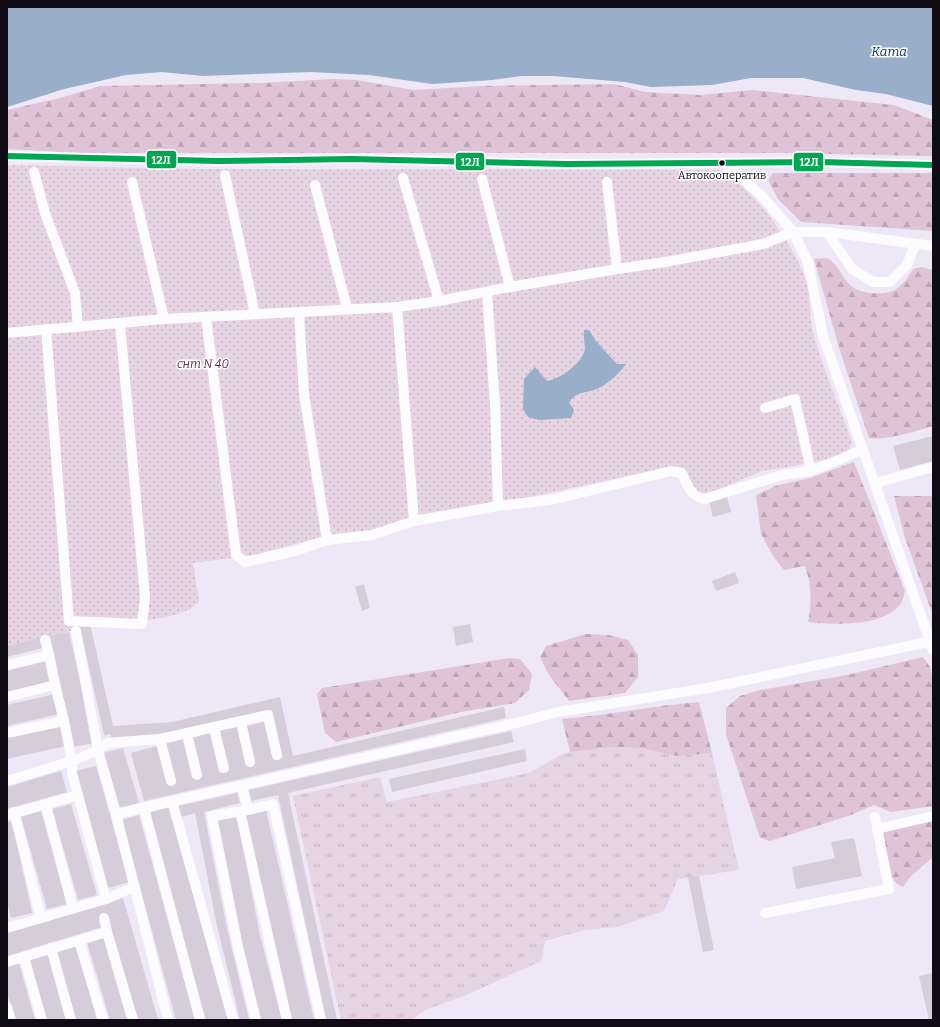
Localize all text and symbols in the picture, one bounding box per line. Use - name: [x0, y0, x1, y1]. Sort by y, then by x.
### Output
- water label: Kama: [871, 44, 907, 59]
- line badge: 12Л: [146, 150, 177, 169]
- line badge: 12Л: [455, 152, 485, 171]
- line badge: 12Л: [793, 152, 824, 172]
- text: 12Л: [152, 154, 171, 167]
- text: 12Л: [461, 156, 480, 169]
- text: 12Л: [800, 156, 819, 169]
- marker: Автокооператив: [717, 158, 727, 168]
- place label: Автокооператив: [678, 169, 766, 182]
- park label: снт N 40: [177, 357, 229, 371]

